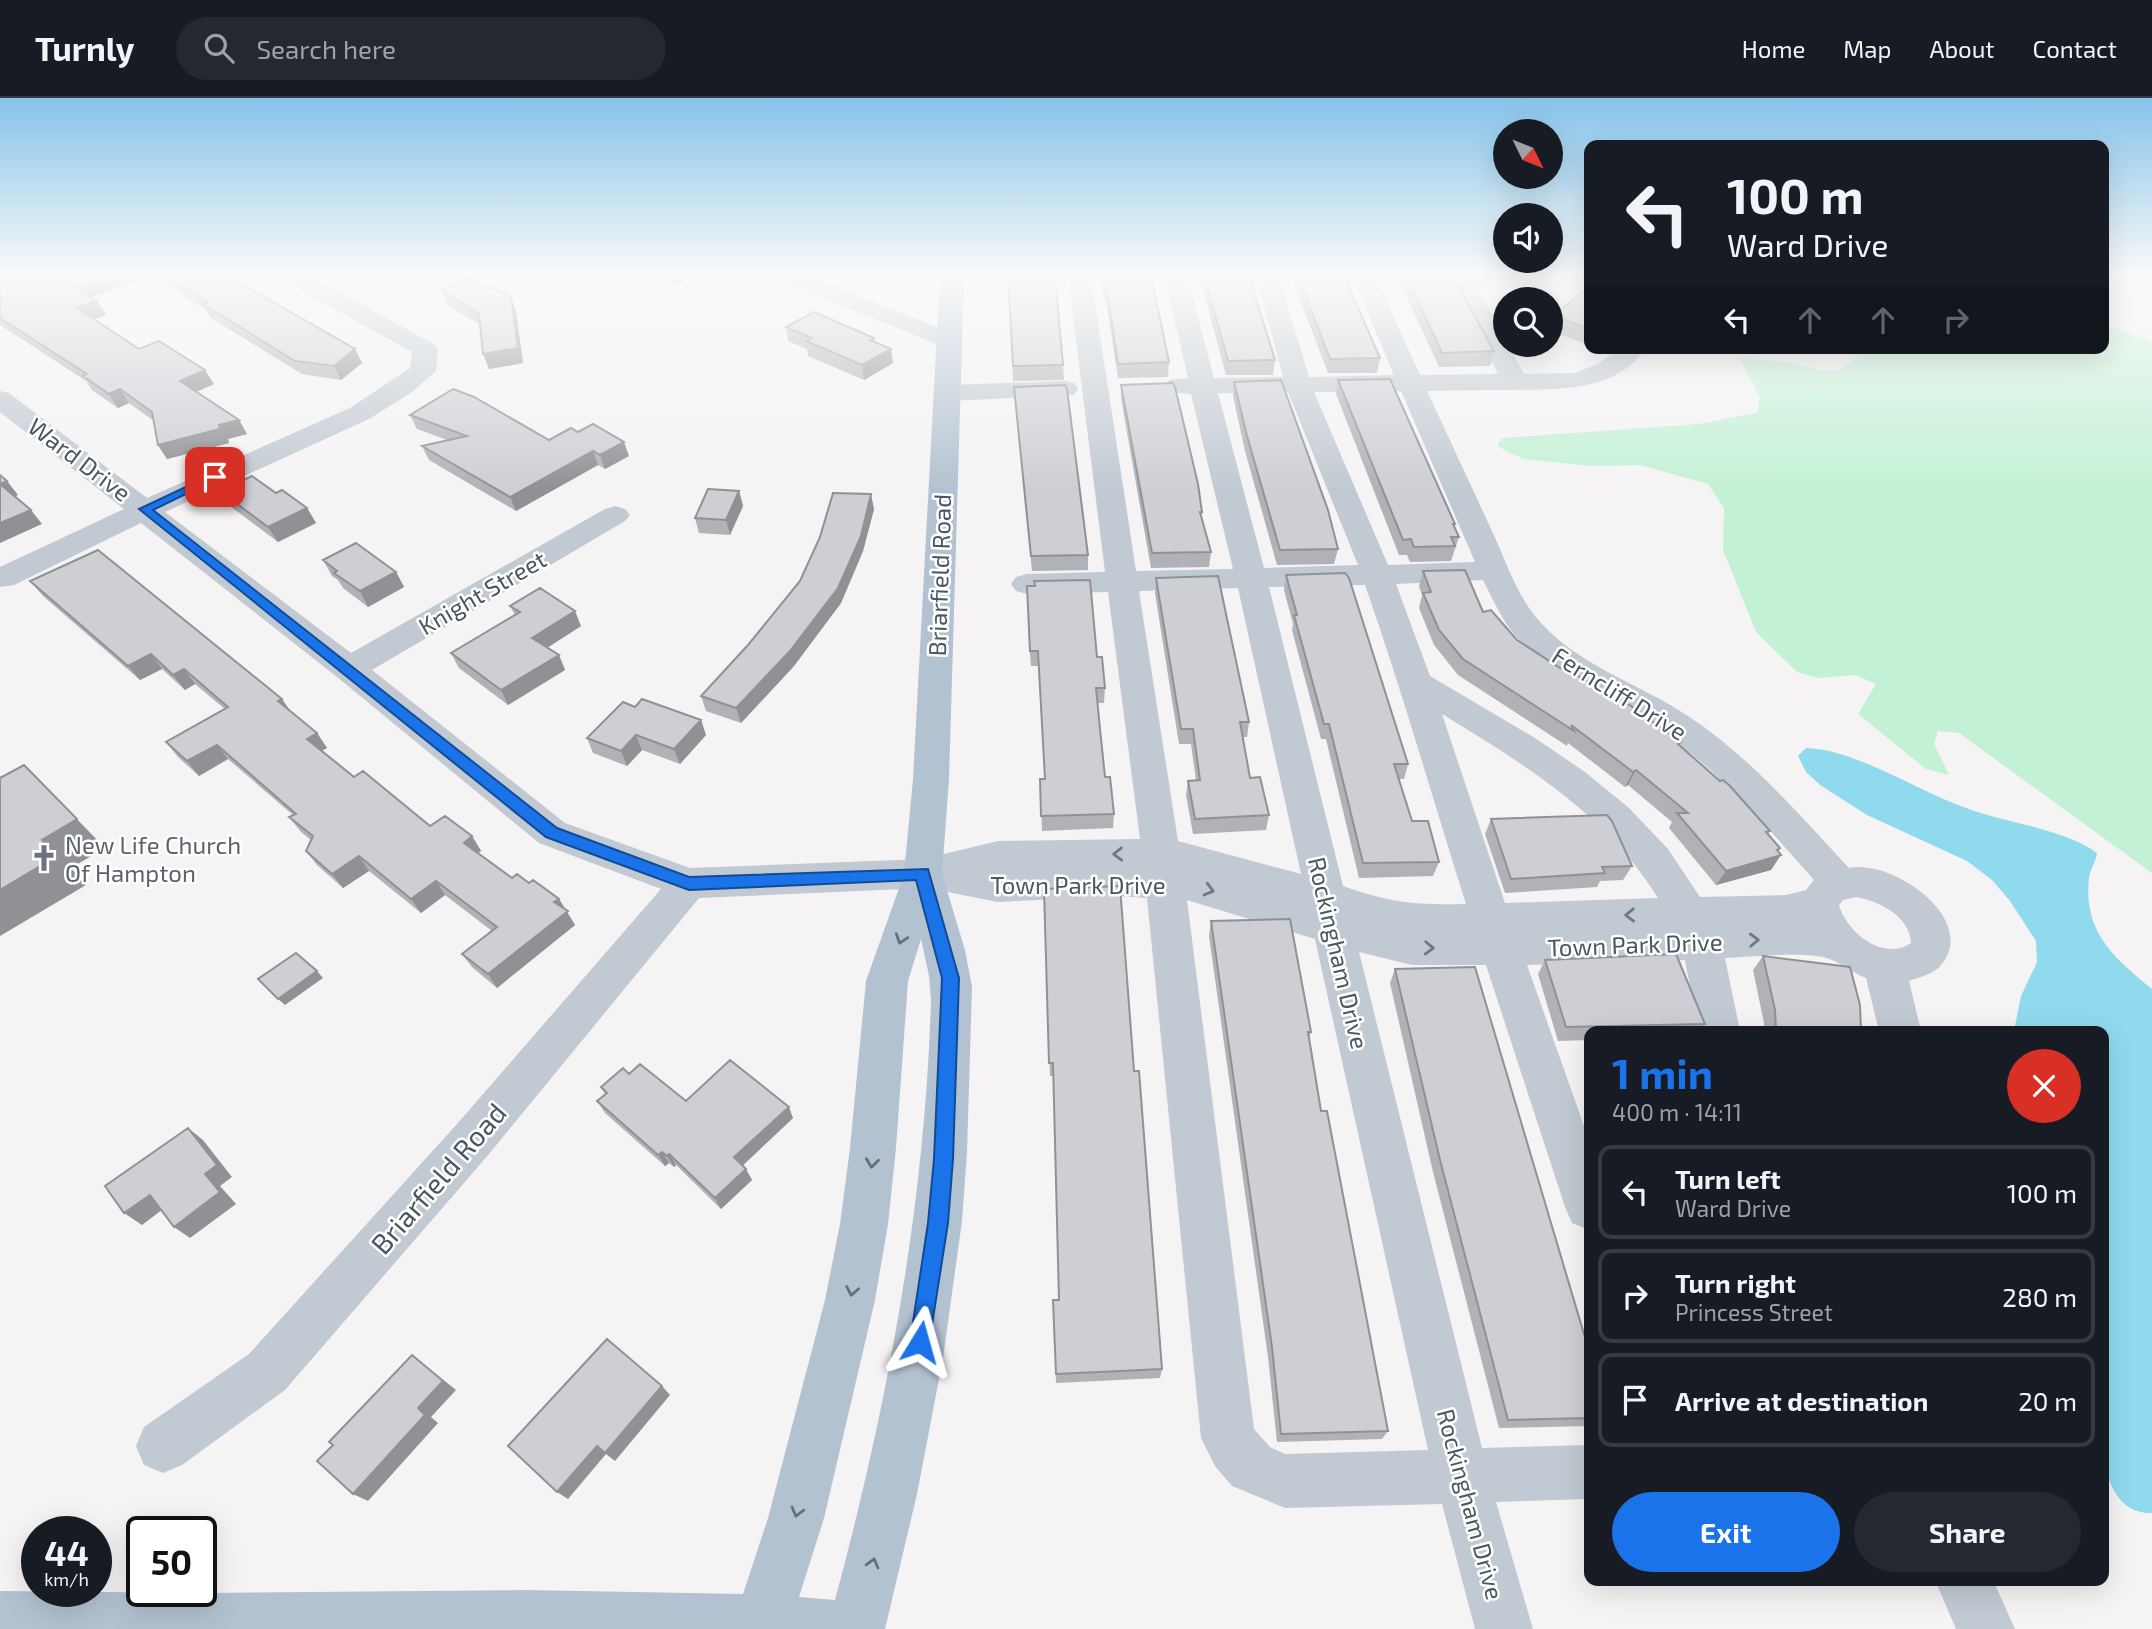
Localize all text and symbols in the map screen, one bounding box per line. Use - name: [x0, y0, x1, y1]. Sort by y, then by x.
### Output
- search box: [176, 17, 666, 80]
- text: Turnly: [35, 28, 134, 68]
- icon: search: [200, 29, 238, 67]
- text: Search here: [256, 33, 396, 64]
- text: Home: [1742, 34, 1805, 63]
- text: Map: [1843, 34, 1891, 63]
- text: About: [1929, 34, 1995, 63]
- text: Contact: [2033, 34, 2117, 63]
- north arrow: [1493, 119, 1563, 189]
- map controls: [1493, 119, 1563, 357]
- text: 100 m: [1727, 165, 1864, 224]
- icon: left: [1612, 168, 1703, 259]
- button: sound: [1493, 203, 1563, 273]
- text: Ward Drive: [1727, 225, 1888, 263]
- button: search: [1493, 287, 1563, 357]
- icon: left: [1718, 301, 1756, 339]
- icon: ahead: [1791, 301, 1829, 339]
- icon: ahead: [1864, 301, 1902, 339]
- icon: right: [1937, 301, 1975, 339]
- street label: Ward Drive: [23, 411, 137, 507]
- pin: [185, 447, 245, 507]
- icon: arrive: [196, 458, 234, 496]
- street label: Briarfield Road: [922, 493, 956, 657]
- street label: Knight Street: [413, 544, 551, 640]
- street label: Ferncliff Drive: [1547, 640, 1693, 746]
- place label: New Life Church Of Hampton: [65, 830, 241, 887]
- church icon: New Life Church Of Hampton: [29, 843, 59, 873]
- one-way arrow: [1112, 846, 1122, 862]
- street label: Rockingham Drive: [1303, 854, 1375, 1052]
- street label: Town Park Drive: [990, 870, 1166, 899]
- one-way arrow: [1203, 882, 1215, 896]
- one-way arrow: [1624, 908, 1635, 923]
- street label: Town Park Drive: [1547, 926, 1723, 962]
- one-way arrow: [895, 932, 909, 944]
- one-way arrow: [1749, 932, 1760, 948]
- one-way arrow: [1423, 941, 1434, 956]
- text: 1 min: [1612, 1047, 1713, 1097]
- button: close: [2007, 1049, 2081, 1123]
- street label: Briarfield Road: [363, 1095, 513, 1261]
- text: 400 m · 14:11: [1612, 1098, 1742, 1126]
- one-way arrow: [864, 1157, 879, 1169]
- text: Turn left: [1675, 1163, 1781, 1194]
- icon: left: [1616, 1173, 1654, 1211]
- text: 100 m: [2007, 1177, 2077, 1208]
- text: Ward Drive: [1675, 1194, 1791, 1222]
- text: Turn right: [1675, 1267, 1796, 1298]
- icon: right: [1616, 1277, 1654, 1315]
- text: 280 m: [2002, 1281, 2077, 1312]
- one-way arrow: [845, 1285, 860, 1297]
- text: Princess Street: [1675, 1298, 1833, 1326]
- position arrow: [883, 1305, 957, 1379]
- icon: arrive: [1616, 1381, 1654, 1419]
- text: Arrive at destination: [1675, 1385, 1928, 1416]
- text: 20 m: [2018, 1385, 2077, 1416]
- street label: Rockingham Drive: [1432, 1406, 1510, 1602]
- button: Exit: [1612, 1492, 1840, 1572]
- button: Share: [1854, 1492, 2081, 1572]
- one-way arrow: [791, 1505, 805, 1517]
- speed limit sign: 50: [126, 1516, 217, 1607]
- text: 44: [44, 1531, 89, 1573]
- one-way arrow: [865, 1557, 879, 1569]
- text: km/h: [44, 1568, 89, 1590]

